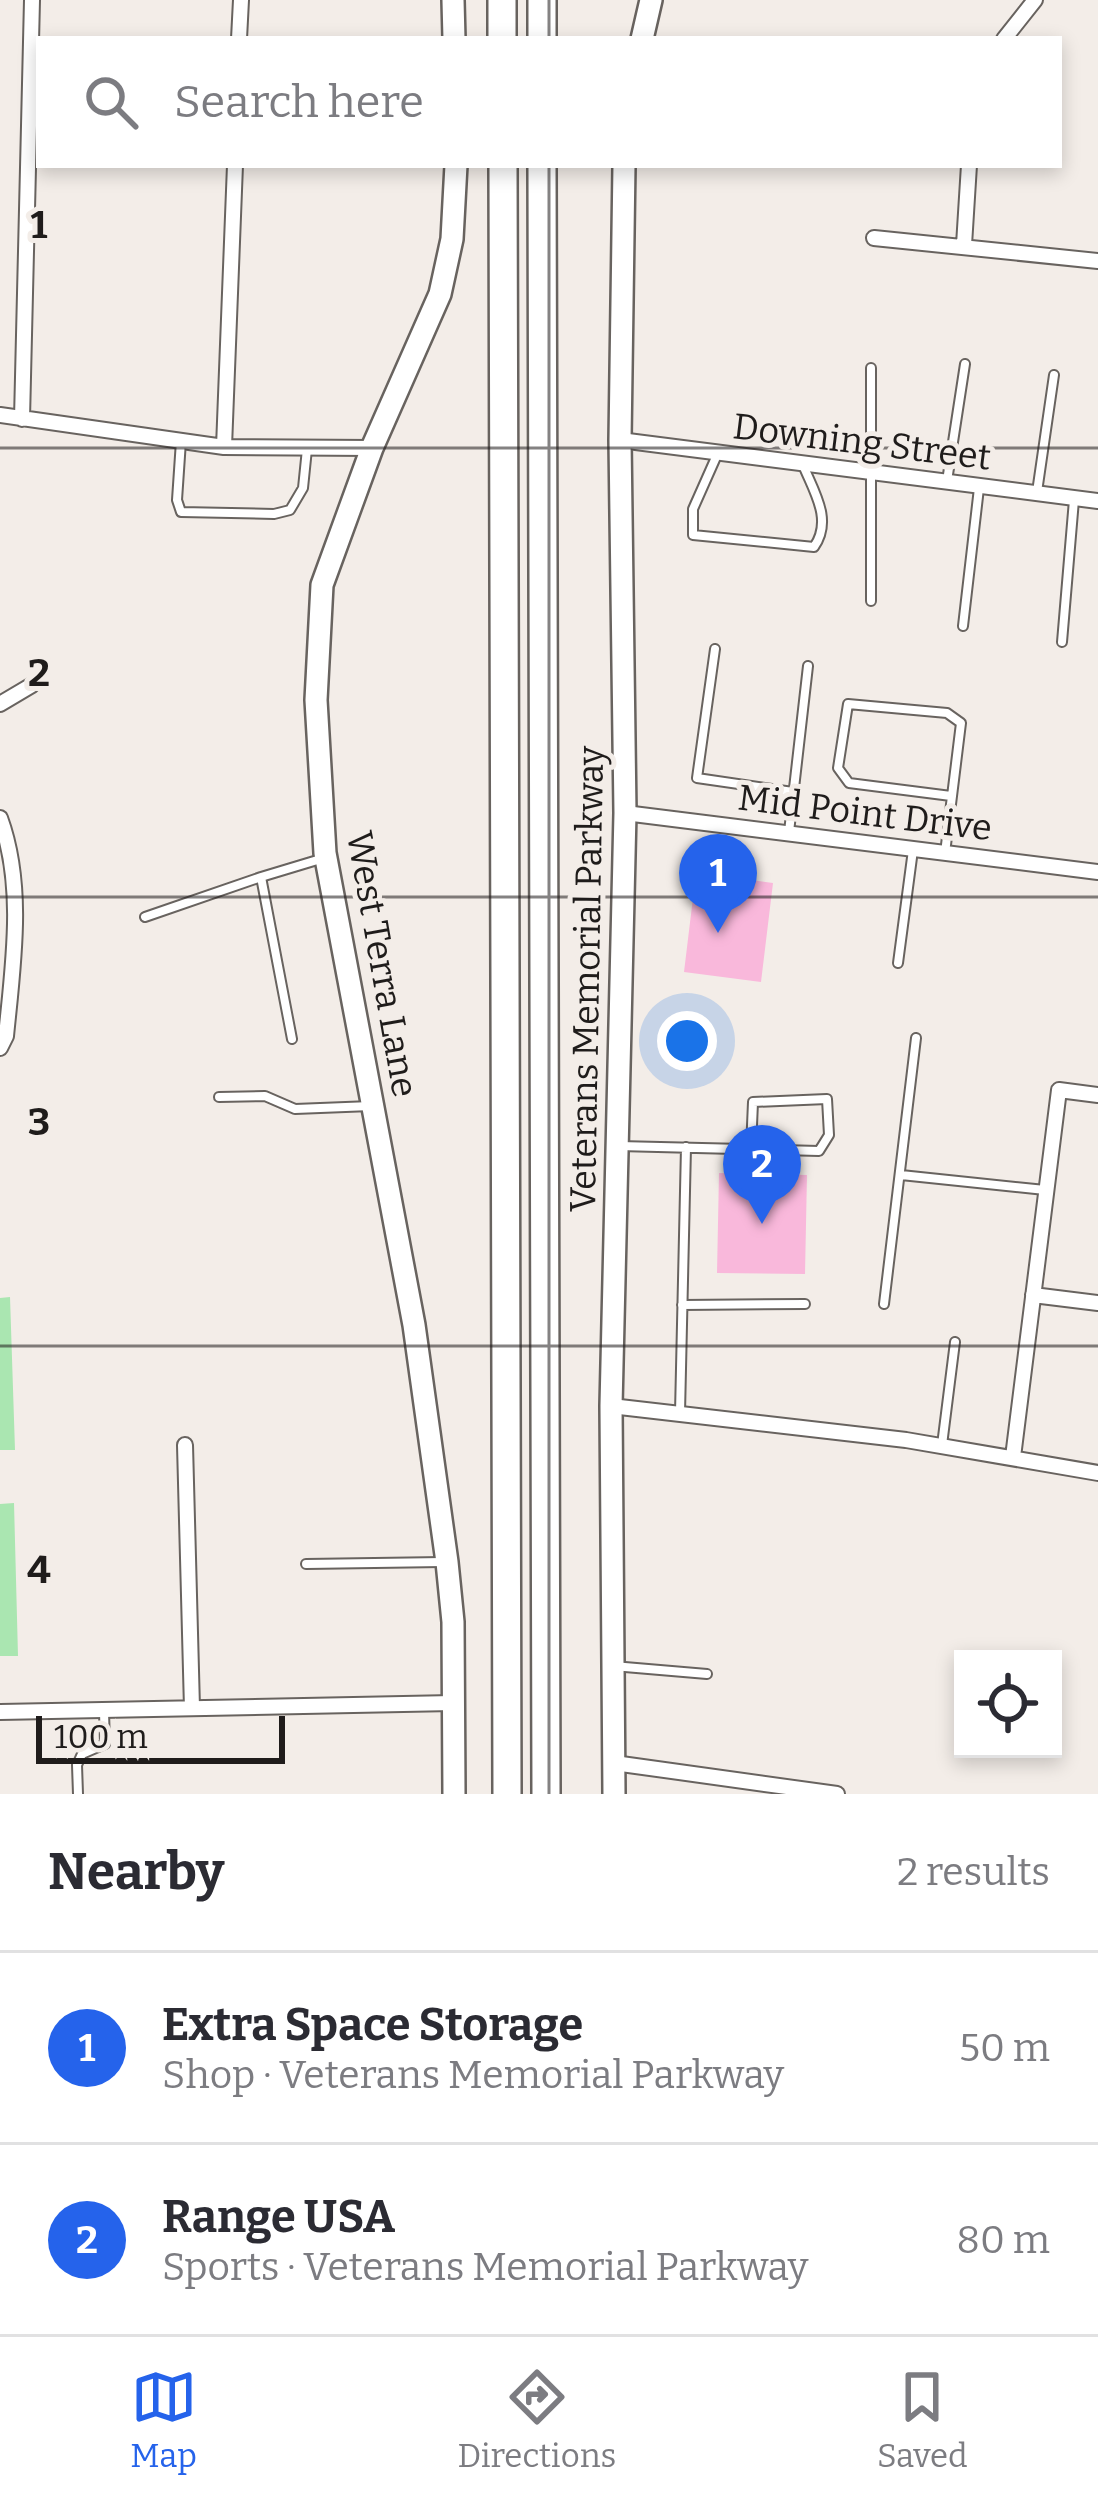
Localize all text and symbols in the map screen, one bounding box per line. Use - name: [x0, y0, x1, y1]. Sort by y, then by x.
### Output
- search box: [36, 36, 1062, 168]
- icon: search: [78, 69, 144, 135]
- text: Search here: [174, 75, 424, 129]
- text: 1: [31, 202, 48, 248]
- street label: Downing Street: [731, 404, 993, 480]
- text: 2: [28, 650, 50, 696]
- street label: Veterans Memorial Parkway: [561, 745, 613, 1212]
- street label: Mid Point Drive: [736, 776, 994, 850]
- street label: West Terra Lane: [337, 828, 427, 1100]
- pin: 1: [679, 834, 757, 933]
- your location: [657, 1011, 717, 1071]
- text: 3: [28, 1099, 50, 1145]
- pin: 2: [723, 1125, 801, 1224]
- text: 4: [27, 1547, 51, 1593]
- map controls: [954, 1650, 1062, 1758]
- button: locate: [954, 1650, 1062, 1758]
- scale bar: [36, 1710, 285, 1763]
- text: 100 m: [54, 1717, 148, 1757]
- text: Nearby: [48, 1841, 224, 1903]
- text: 2 results: [897, 1849, 1050, 1895]
- text: Extra Space Storage: [162, 1998, 583, 2052]
- text: 1: [79, 2025, 95, 2071]
- text: 50 m: [959, 2025, 1050, 2071]
- text: Shop · Veterans Memorial Parkway: [162, 2052, 784, 2098]
- text: Range USA: [162, 2190, 395, 2244]
- text: 2: [76, 2217, 98, 2263]
- text: 80 m: [957, 2217, 1050, 2263]
- text: Sports · Veterans Memorial Parkway: [162, 2244, 808, 2290]
- tab: Map: [130, 2364, 197, 2476]
- tab: Directions: [458, 2364, 616, 2476]
- tab: Saved: [877, 2364, 968, 2476]

